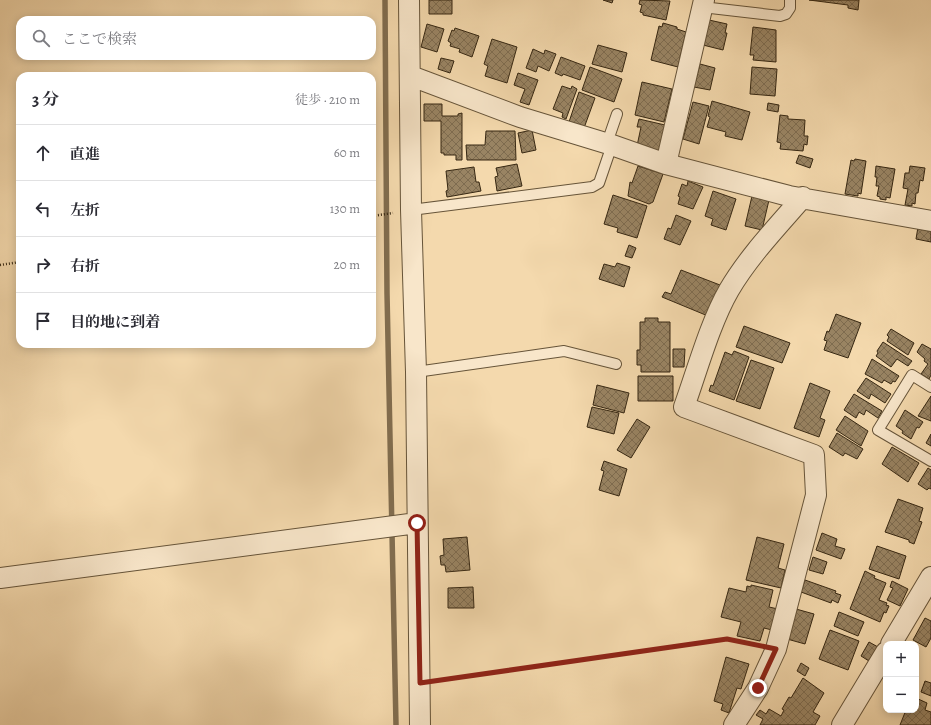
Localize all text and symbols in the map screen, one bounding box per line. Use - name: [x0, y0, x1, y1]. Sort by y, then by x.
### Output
- search box: [16, 16, 376, 60]
- icon: search: [30, 27, 52, 49]
- text: ここで検索: [62, 29, 137, 49]
- text: 3 分: [32, 88, 59, 111]
- text: 徒歩 · 210 m: [295, 91, 360, 108]
- icon: ahead: [32, 142, 54, 164]
- text: 直進: [70, 144, 100, 164]
- text: 60 m: [334, 144, 360, 161]
- icon: left: [32, 198, 54, 220]
- text: 左折: [70, 200, 100, 220]
- text: 130 m: [330, 200, 360, 217]
- icon: right: [32, 254, 54, 276]
- text: 右折: [70, 256, 100, 276]
- text: 20 m: [334, 256, 360, 273]
- icon: arrive: [32, 310, 54, 332]
- text: 目的地に到着: [70, 312, 160, 332]
- route start: [408, 514, 426, 532]
- map controls: [883, 641, 919, 713]
- button: +: [883, 641, 919, 677]
- button: −: [883, 677, 919, 713]
- route end: [749, 679, 767, 697]

